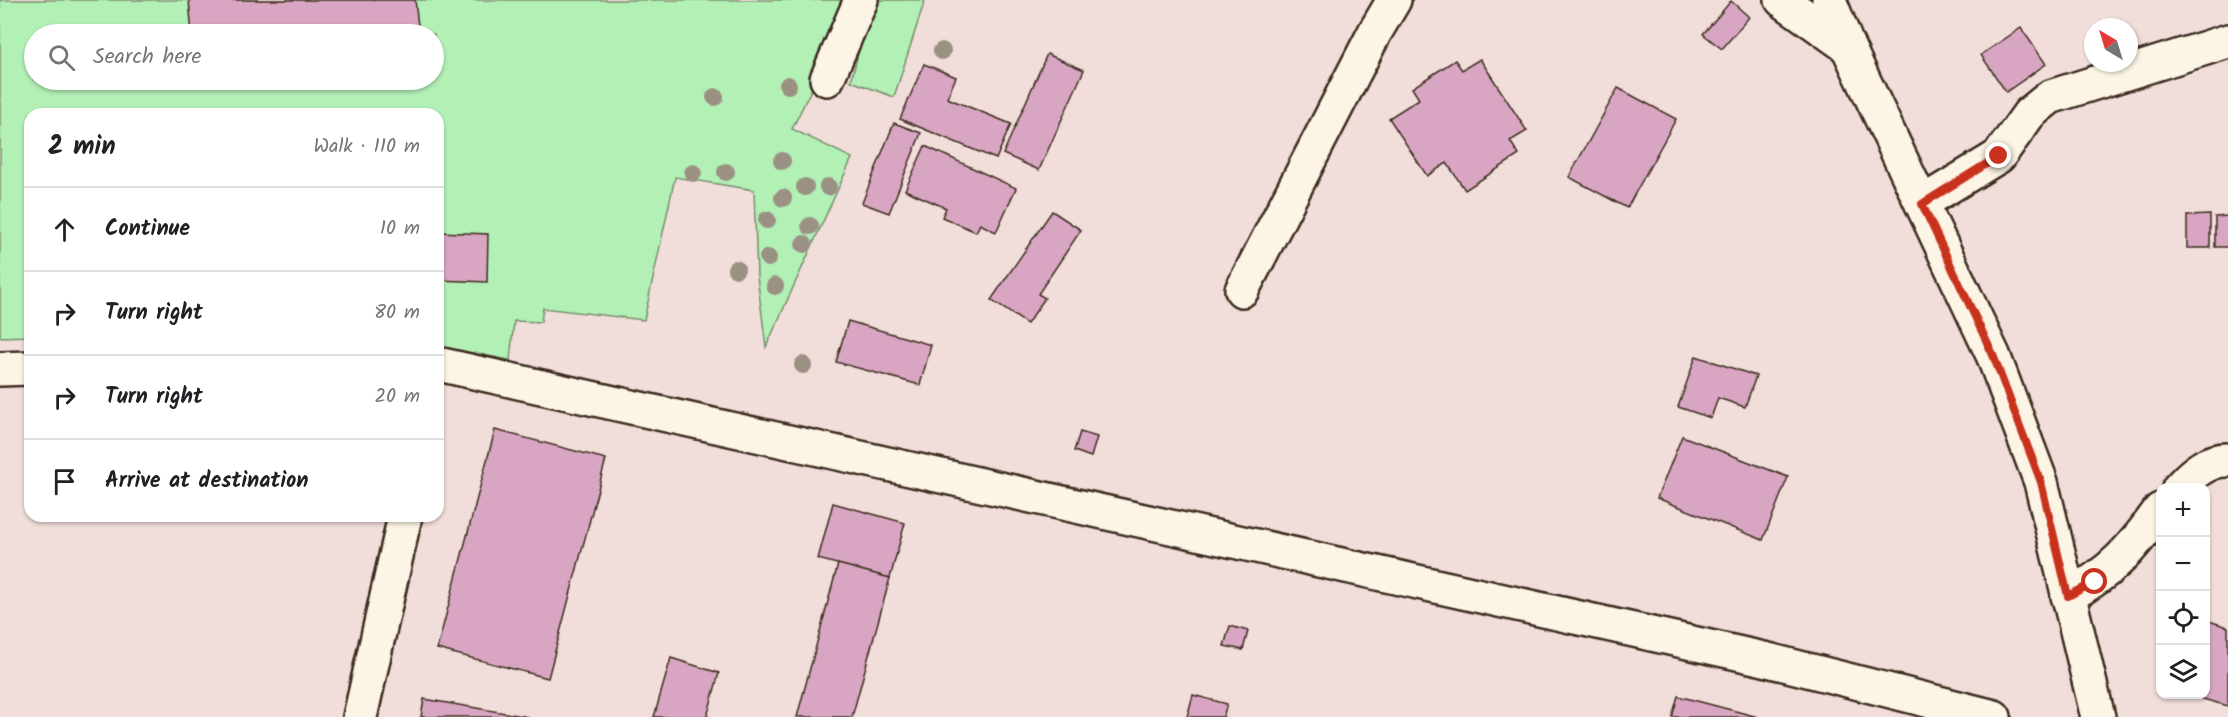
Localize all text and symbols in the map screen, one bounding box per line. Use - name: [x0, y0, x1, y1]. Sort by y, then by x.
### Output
- north arrow: [2084, 18, 2138, 72]
- search box: [24, 24, 444, 90]
- text: Search here: [93, 40, 201, 75]
- icon: search: [45, 41, 78, 74]
- text: 2 min: [48, 126, 116, 168]
- text: Walk · 110 m: [313, 131, 420, 163]
- route end: [1985, 142, 2011, 168]
- text: Continue: [105, 212, 190, 247]
- icon: ahead: [48, 213, 81, 246]
- text: 10 m: [380, 213, 420, 245]
- text: Turn right: [105, 296, 203, 331]
- icon: right: [48, 297, 81, 330]
- text: 80 m: [374, 297, 420, 329]
- text: Turn right: [105, 380, 203, 415]
- icon: right: [48, 381, 81, 414]
- text: 20 m: [374, 381, 420, 413]
- text: Arrive at destination: [105, 464, 308, 499]
- icon: arrive: [48, 465, 81, 498]
- map controls: [2156, 483, 2210, 699]
- button: +: [2156, 483, 2210, 537]
- button: −: [2156, 537, 2210, 591]
- route start: [2081, 568, 2107, 594]
- button: locate: [2156, 591, 2210, 645]
- button: layers: [2156, 645, 2210, 699]

